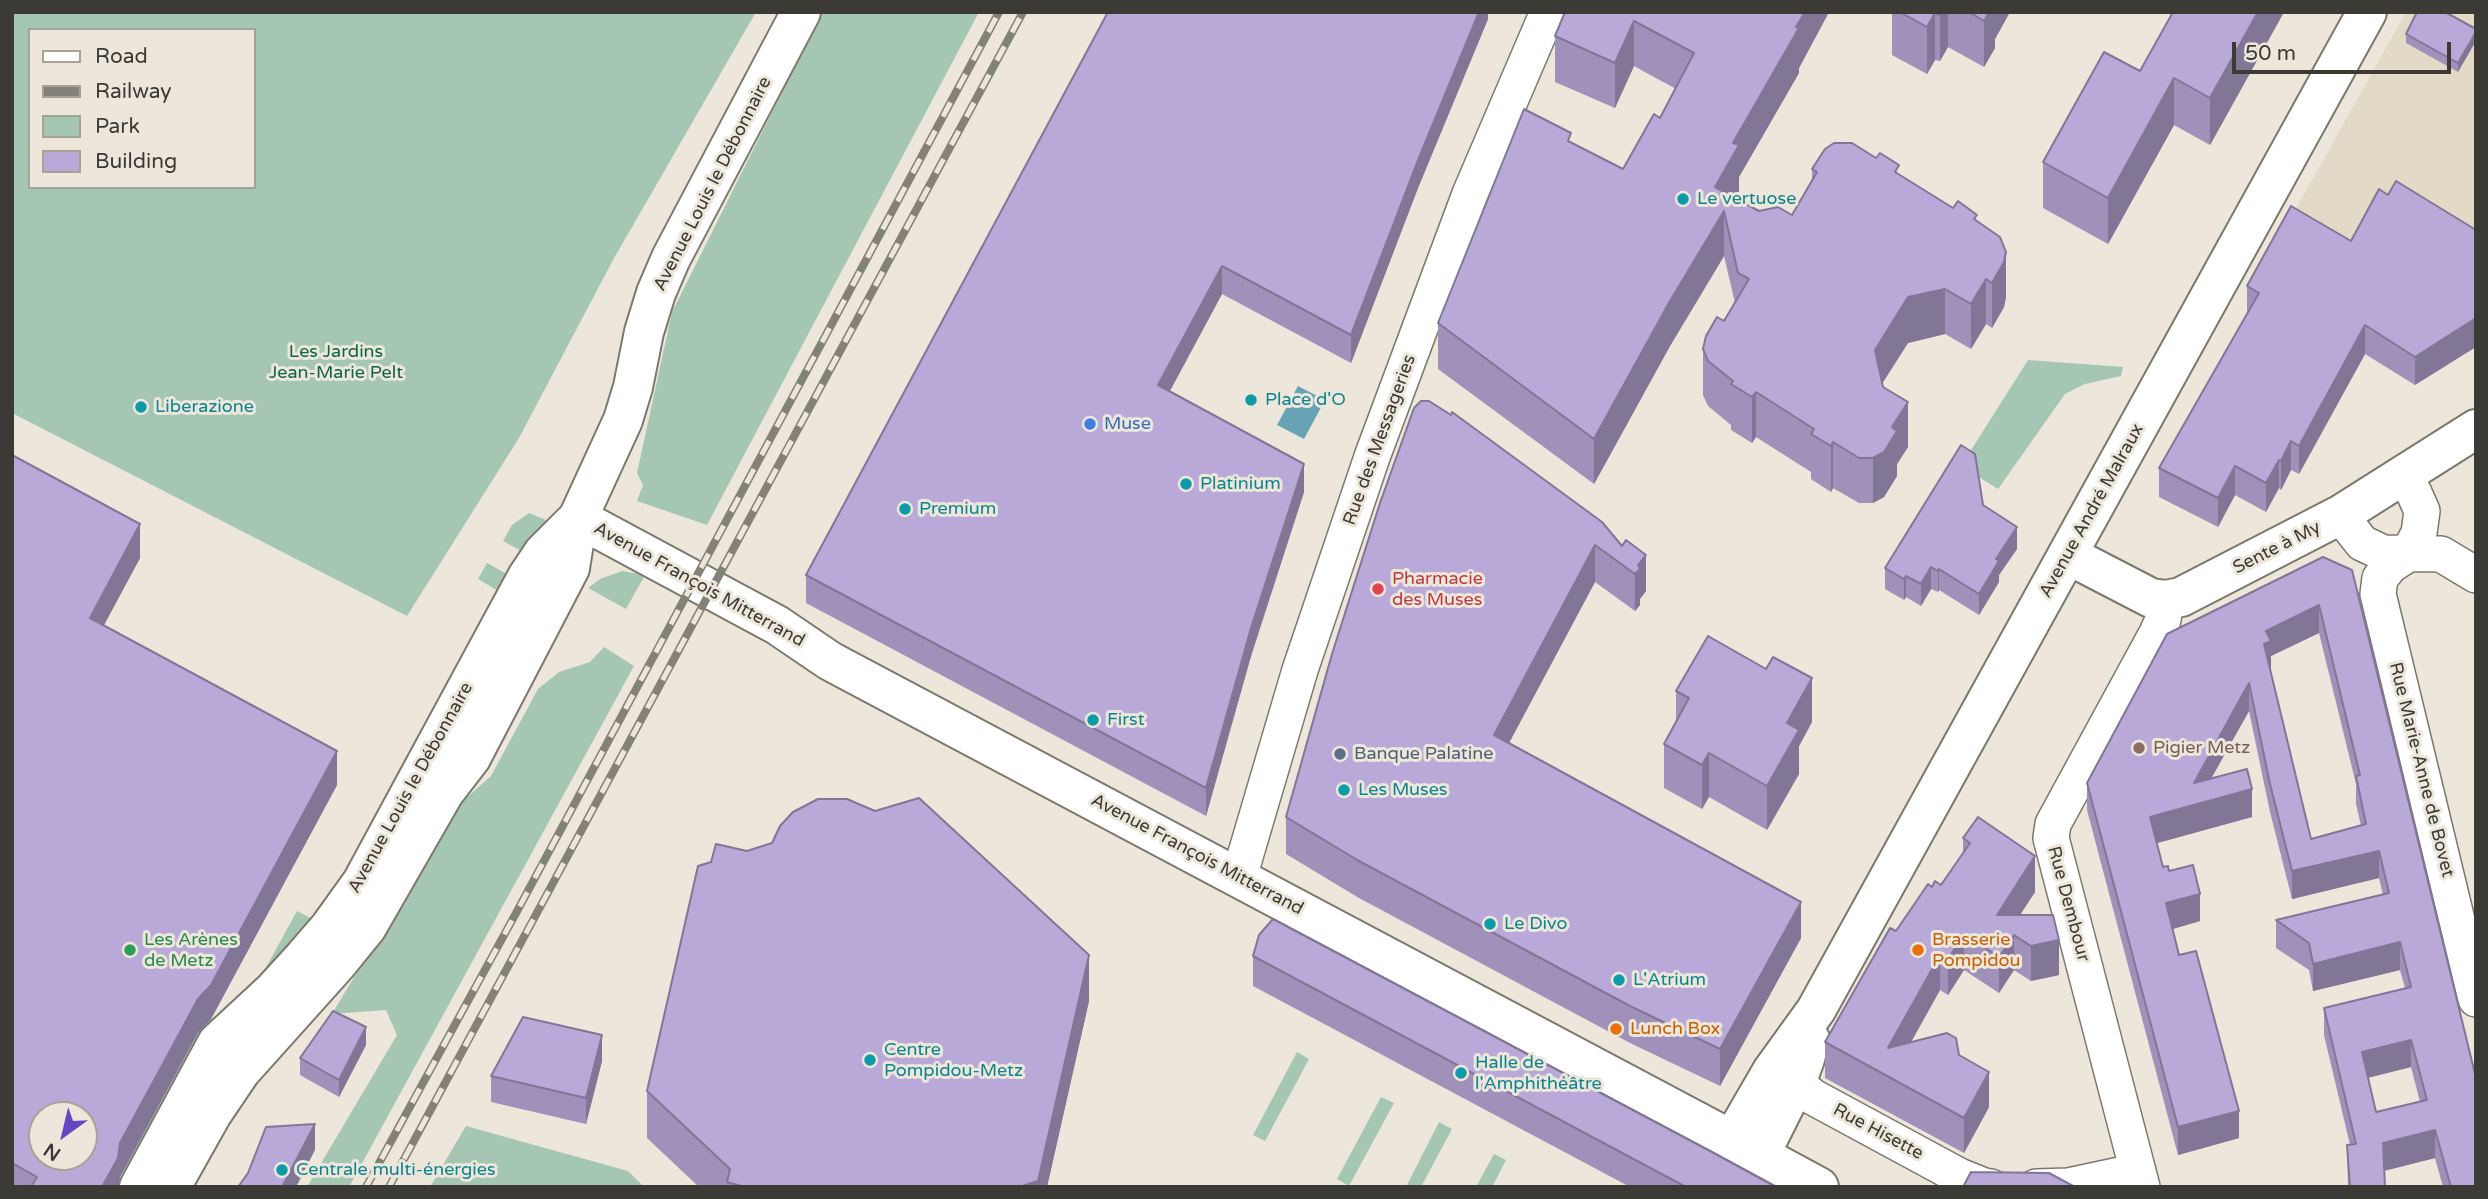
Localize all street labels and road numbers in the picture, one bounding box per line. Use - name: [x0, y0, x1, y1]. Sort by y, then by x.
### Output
- street label: Avenue Louis le Débonnaire: [649, 73, 777, 295]
- street label: Rue des Messageries: [1339, 352, 1421, 528]
- street label: Avenue André Malraux: [2035, 420, 2149, 602]
- street label: Sente à My: [2230, 517, 2324, 579]
- street label: Avenue François Mitterrand: [590, 518, 808, 652]
- street label: Rue Marie-Anne de Bovet: [2384, 660, 2458, 880]
- street label: Avenue Louis le Débonnaire: [344, 679, 478, 897]
- street label: Avenue François Mitterrand: [1087, 790, 1307, 920]
- street label: Rue Dembour: [2042, 844, 2094, 964]
- street label: Rue Hisette: [1829, 1099, 1927, 1165]

